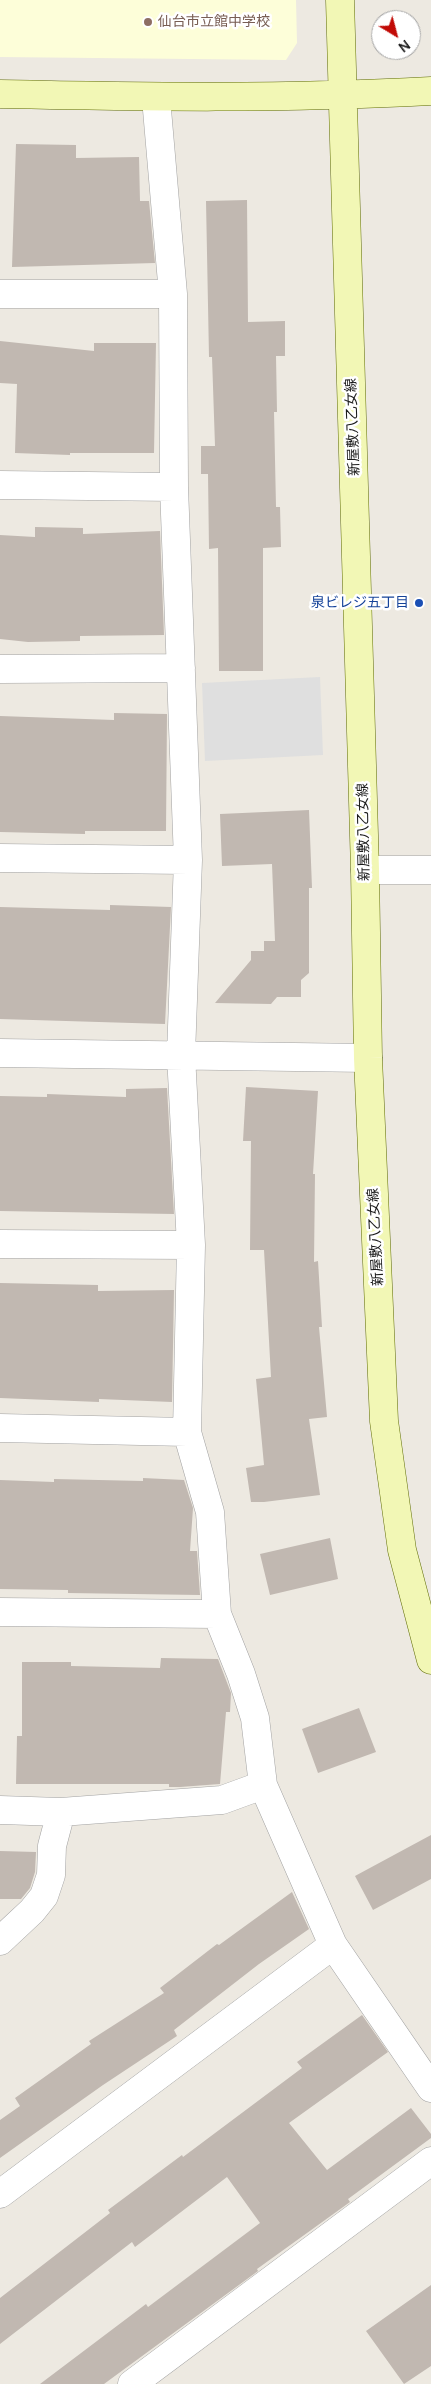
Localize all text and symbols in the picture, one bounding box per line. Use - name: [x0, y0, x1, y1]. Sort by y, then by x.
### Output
- north arrow: [371, 10, 421, 60]
- place label: 仙台市立館中学校: [158, 14, 270, 30]
- marker: 仙台市立館中学校: [142, 16, 154, 28]
- text: N: [395, 36, 414, 57]
- street label: 新屋敷八乙女線: [343, 378, 363, 476]
- place label: 泉ビレジ五丁目: [311, 595, 409, 611]
- marker: 泉ビレジ五丁目: [413, 597, 425, 609]
- street label: 新屋敷八乙女線: [355, 783, 373, 881]
- street label: 新屋敷八乙女線: [365, 1188, 387, 1286]

